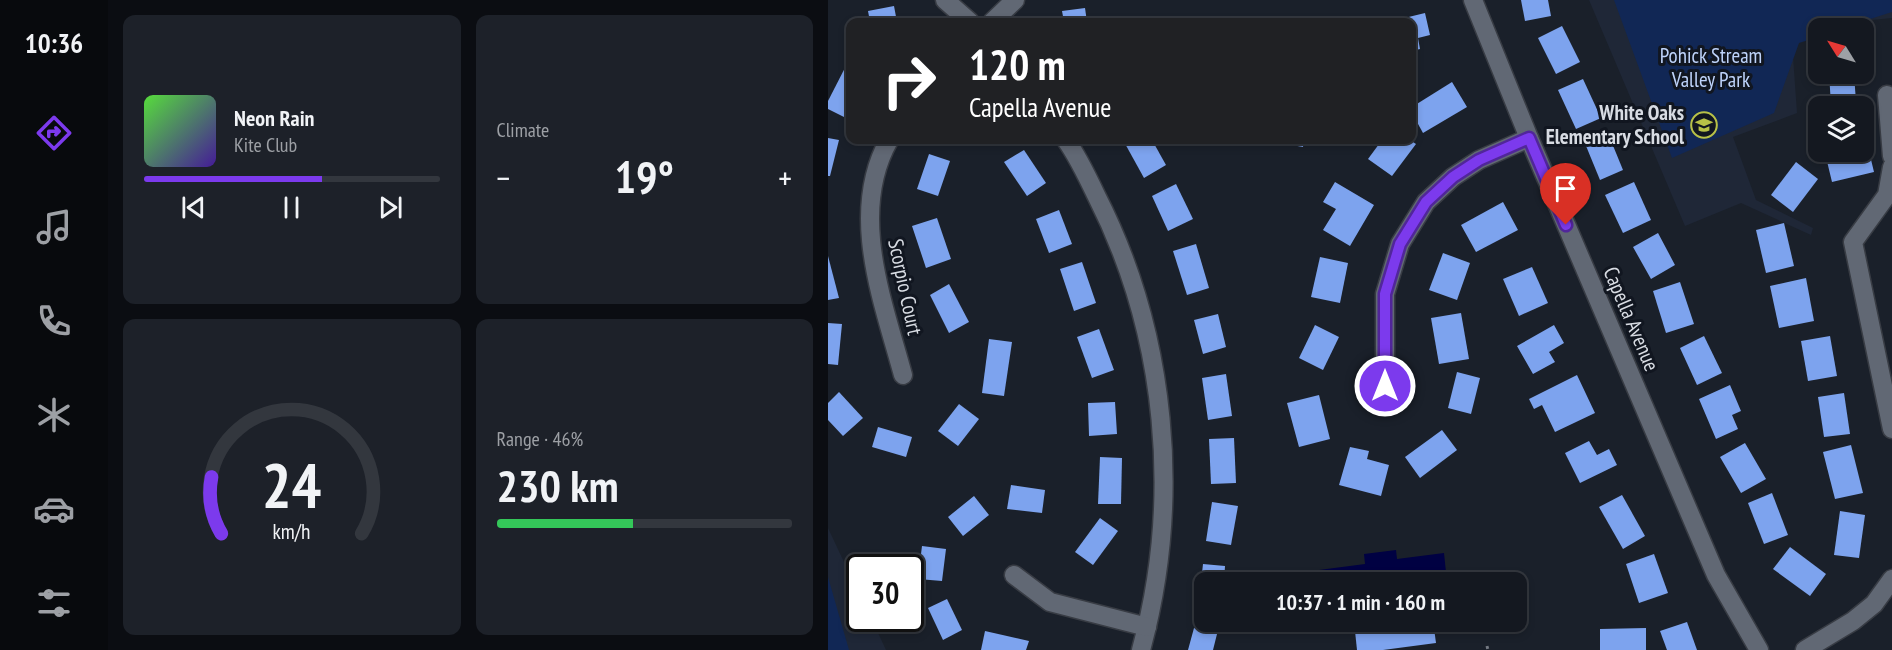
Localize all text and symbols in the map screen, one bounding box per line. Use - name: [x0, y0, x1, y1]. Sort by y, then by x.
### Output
- north arrow: [1808, 18, 1874, 84]
- map controls: [1808, 18, 1874, 162]
- text: 10:36: [25, 26, 83, 60]
- text: 120 m: [969, 37, 1066, 92]
- icon: right: [870, 42, 948, 120]
- park label: Pohick Stream Valley Park: [1660, 42, 1762, 93]
- text: Capella Avenue: [969, 90, 1111, 124]
- button: layers: [1808, 96, 1874, 162]
- place label: White Oaks Elementary School: [1546, 99, 1685, 150]
- text: Neon Rain: [234, 104, 314, 132]
- school or university icon: White Oaks Elementary School: [1689, 110, 1719, 140]
- icon: directions: [33, 112, 75, 154]
- text: Climate: [497, 117, 549, 143]
- text: Kite Club: [234, 132, 297, 158]
- text: 19°: [615, 147, 674, 205]
- text: −: [497, 156, 510, 199]
- text: +: [778, 156, 792, 199]
- pin: [1540, 163, 1591, 225]
- icon: arrive: [1549, 172, 1582, 205]
- icon: previous: [177, 191, 210, 224]
- icon: pause: [275, 191, 308, 224]
- icon: next: [374, 191, 407, 224]
- icon: music: [33, 206, 75, 248]
- street label: Scorpio Court: [882, 236, 929, 338]
- street label: Capella Avenue: [1597, 263, 1666, 375]
- icon: phone: [33, 300, 75, 342]
- position arrow: [1353, 354, 1417, 418]
- icon: climate: [33, 394, 75, 436]
- text: Range · 46%: [497, 426, 583, 452]
- text: 24: [262, 444, 322, 525]
- text: 230 km: [497, 456, 619, 514]
- icon: car: [33, 488, 75, 530]
- text: km/h: [273, 517, 311, 545]
- speed limit sign: 30: [846, 554, 924, 632]
- icon: filters: [33, 582, 75, 624]
- text: 10:37 · 1 min · 160 m: [1276, 588, 1445, 616]

